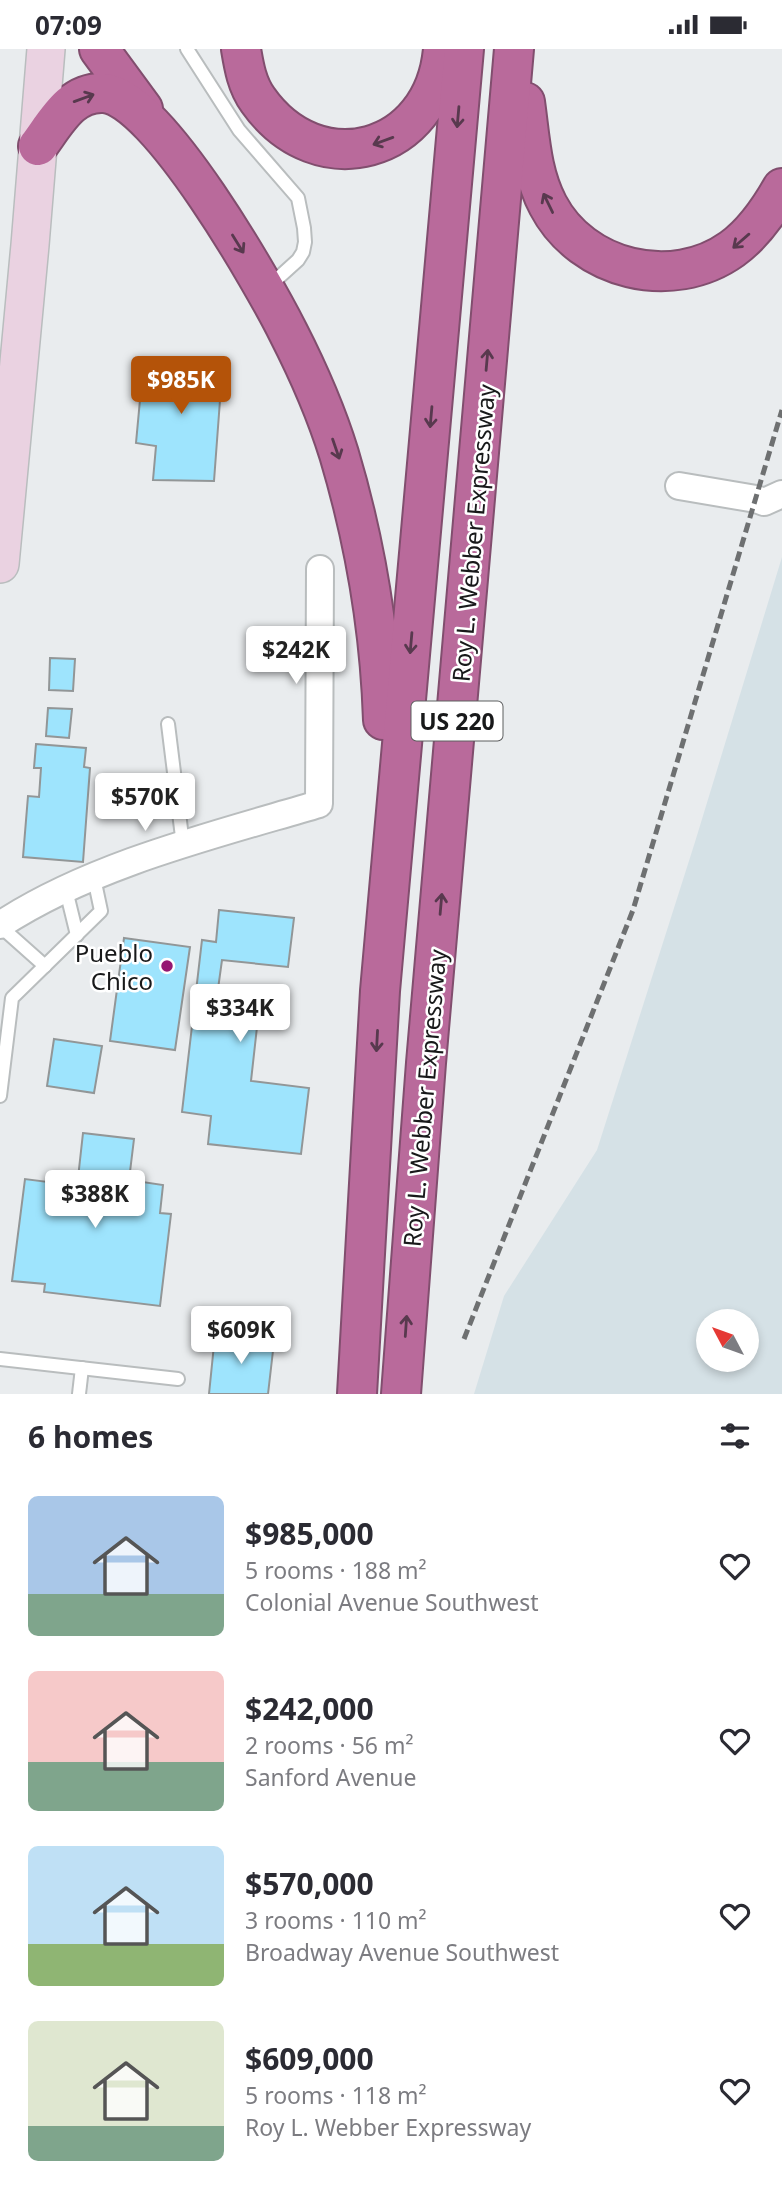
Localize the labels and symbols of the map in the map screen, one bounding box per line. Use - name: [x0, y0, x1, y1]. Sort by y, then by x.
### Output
- one-way arrow: [72, 91, 94, 103]
- one-way arrow: [451, 105, 464, 128]
- one-way arrow: [372, 136, 394, 148]
- one-way arrow: [541, 193, 554, 214]
- one-way arrow: [732, 233, 750, 249]
- one-way arrow: [231, 234, 245, 254]
- one-way arrow: [481, 349, 494, 372]
- pin: $985K: [132, 357, 230, 416]
- street label: Roy L. Webber Expressway: [444, 382, 503, 683]
- one-way arrow: [424, 405, 437, 428]
- one-way arrow: [331, 437, 343, 459]
- pin: $242K: [247, 627, 345, 686]
- one-way arrow: [404, 632, 417, 654]
- road number: US 220: [412, 701, 503, 741]
- pin: $570K: [96, 773, 194, 833]
- one-way arrow: [434, 893, 447, 916]
- place label: Pueblo Chico: [75, 936, 153, 997]
- street label: Roy L. Webber Expressway: [395, 947, 454, 1248]
- marker: Pueblo Chico: [159, 958, 175, 974]
- pin: $334K: [191, 985, 289, 1044]
- one-way arrow: [371, 1029, 384, 1052]
- pin: $388K: [46, 1171, 144, 1230]
- pin: $609K: [192, 1307, 290, 1366]
- north arrow: [696, 1309, 760, 1372]
- one-way arrow: [400, 1315, 413, 1338]

